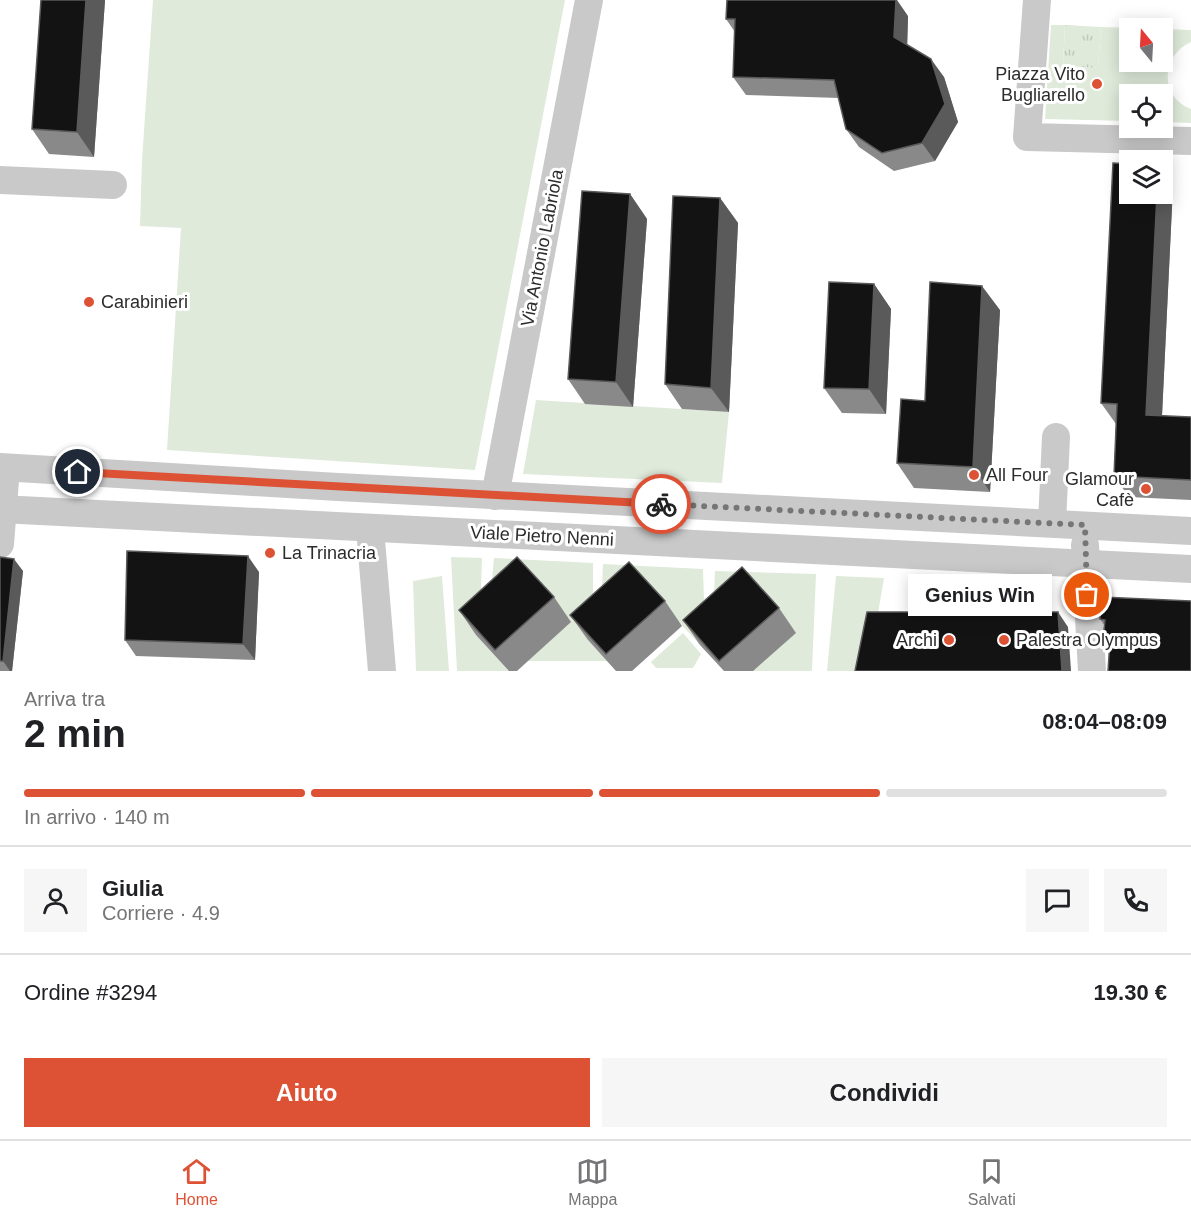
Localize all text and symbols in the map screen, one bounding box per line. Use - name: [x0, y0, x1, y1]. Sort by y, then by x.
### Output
- north arrow: [1119, 18, 1173, 72]
- map controls: [1119, 18, 1173, 204]
- place label: Piazza Vito Bugliarello: [995, 64, 1085, 105]
- marker: Piazza Vito Bugliarello: [1090, 77, 1104, 91]
- button: locate: [1119, 84, 1173, 138]
- button: layers: [1119, 150, 1173, 204]
- street label: Via Antonio Labriola: [517, 167, 567, 328]
- place label: Carabinieri: [101, 292, 188, 312]
- marker: Carabinieri: [82, 295, 96, 309]
- pin: [52, 446, 103, 497]
- icon: home: [61, 455, 94, 488]
- place label: All Four: [986, 465, 1048, 485]
- marker: All Four: [967, 468, 981, 482]
- place label: Glamour Cafè: [1065, 469, 1134, 510]
- courier: [631, 474, 691, 534]
- marker: Glamour Cafè: [1139, 482, 1153, 496]
- icon: bike: [645, 488, 678, 521]
- street label: Viale Pietro Nenni: [470, 522, 614, 550]
- place label: La Trinacria: [282, 543, 377, 563]
- marker: La Trinacria: [263, 546, 277, 560]
- pin: [1061, 569, 1112, 620]
- callout: Genius Win: [907, 574, 1051, 616]
- icon: bag: [1070, 578, 1103, 611]
- text: Genius Win: [925, 584, 1035, 606]
- place label: Archi: [896, 630, 937, 650]
- place label: Palestra Olympus: [1016, 630, 1158, 650]
- marker: Archi: [942, 633, 956, 647]
- marker: Palestra Olympus: [997, 633, 1011, 647]
- text: Arriva tra: [24, 688, 105, 710]
- text: 08:04–08:09: [1042, 709, 1167, 734]
- text: 2 min: [24, 712, 126, 755]
- text: In arrivo · 140 m: [24, 806, 170, 828]
- button: person: [24, 869, 87, 932]
- button: chat: [1026, 869, 1089, 932]
- button: phone: [1104, 869, 1167, 932]
- text: Giulia: [102, 876, 163, 901]
- text: Corriere · 4.9: [102, 902, 220, 924]
- text: Ordine #3294: [24, 980, 157, 1005]
- text: 19.30 €: [1094, 980, 1167, 1005]
- button: Aiuto: [24, 1058, 590, 1127]
- button: Condividi: [602, 1058, 1167, 1127]
- tab: Home: [175, 1155, 218, 1209]
- tab: Mappa: [568, 1155, 617, 1209]
- tab: Salvati: [968, 1155, 1016, 1209]

